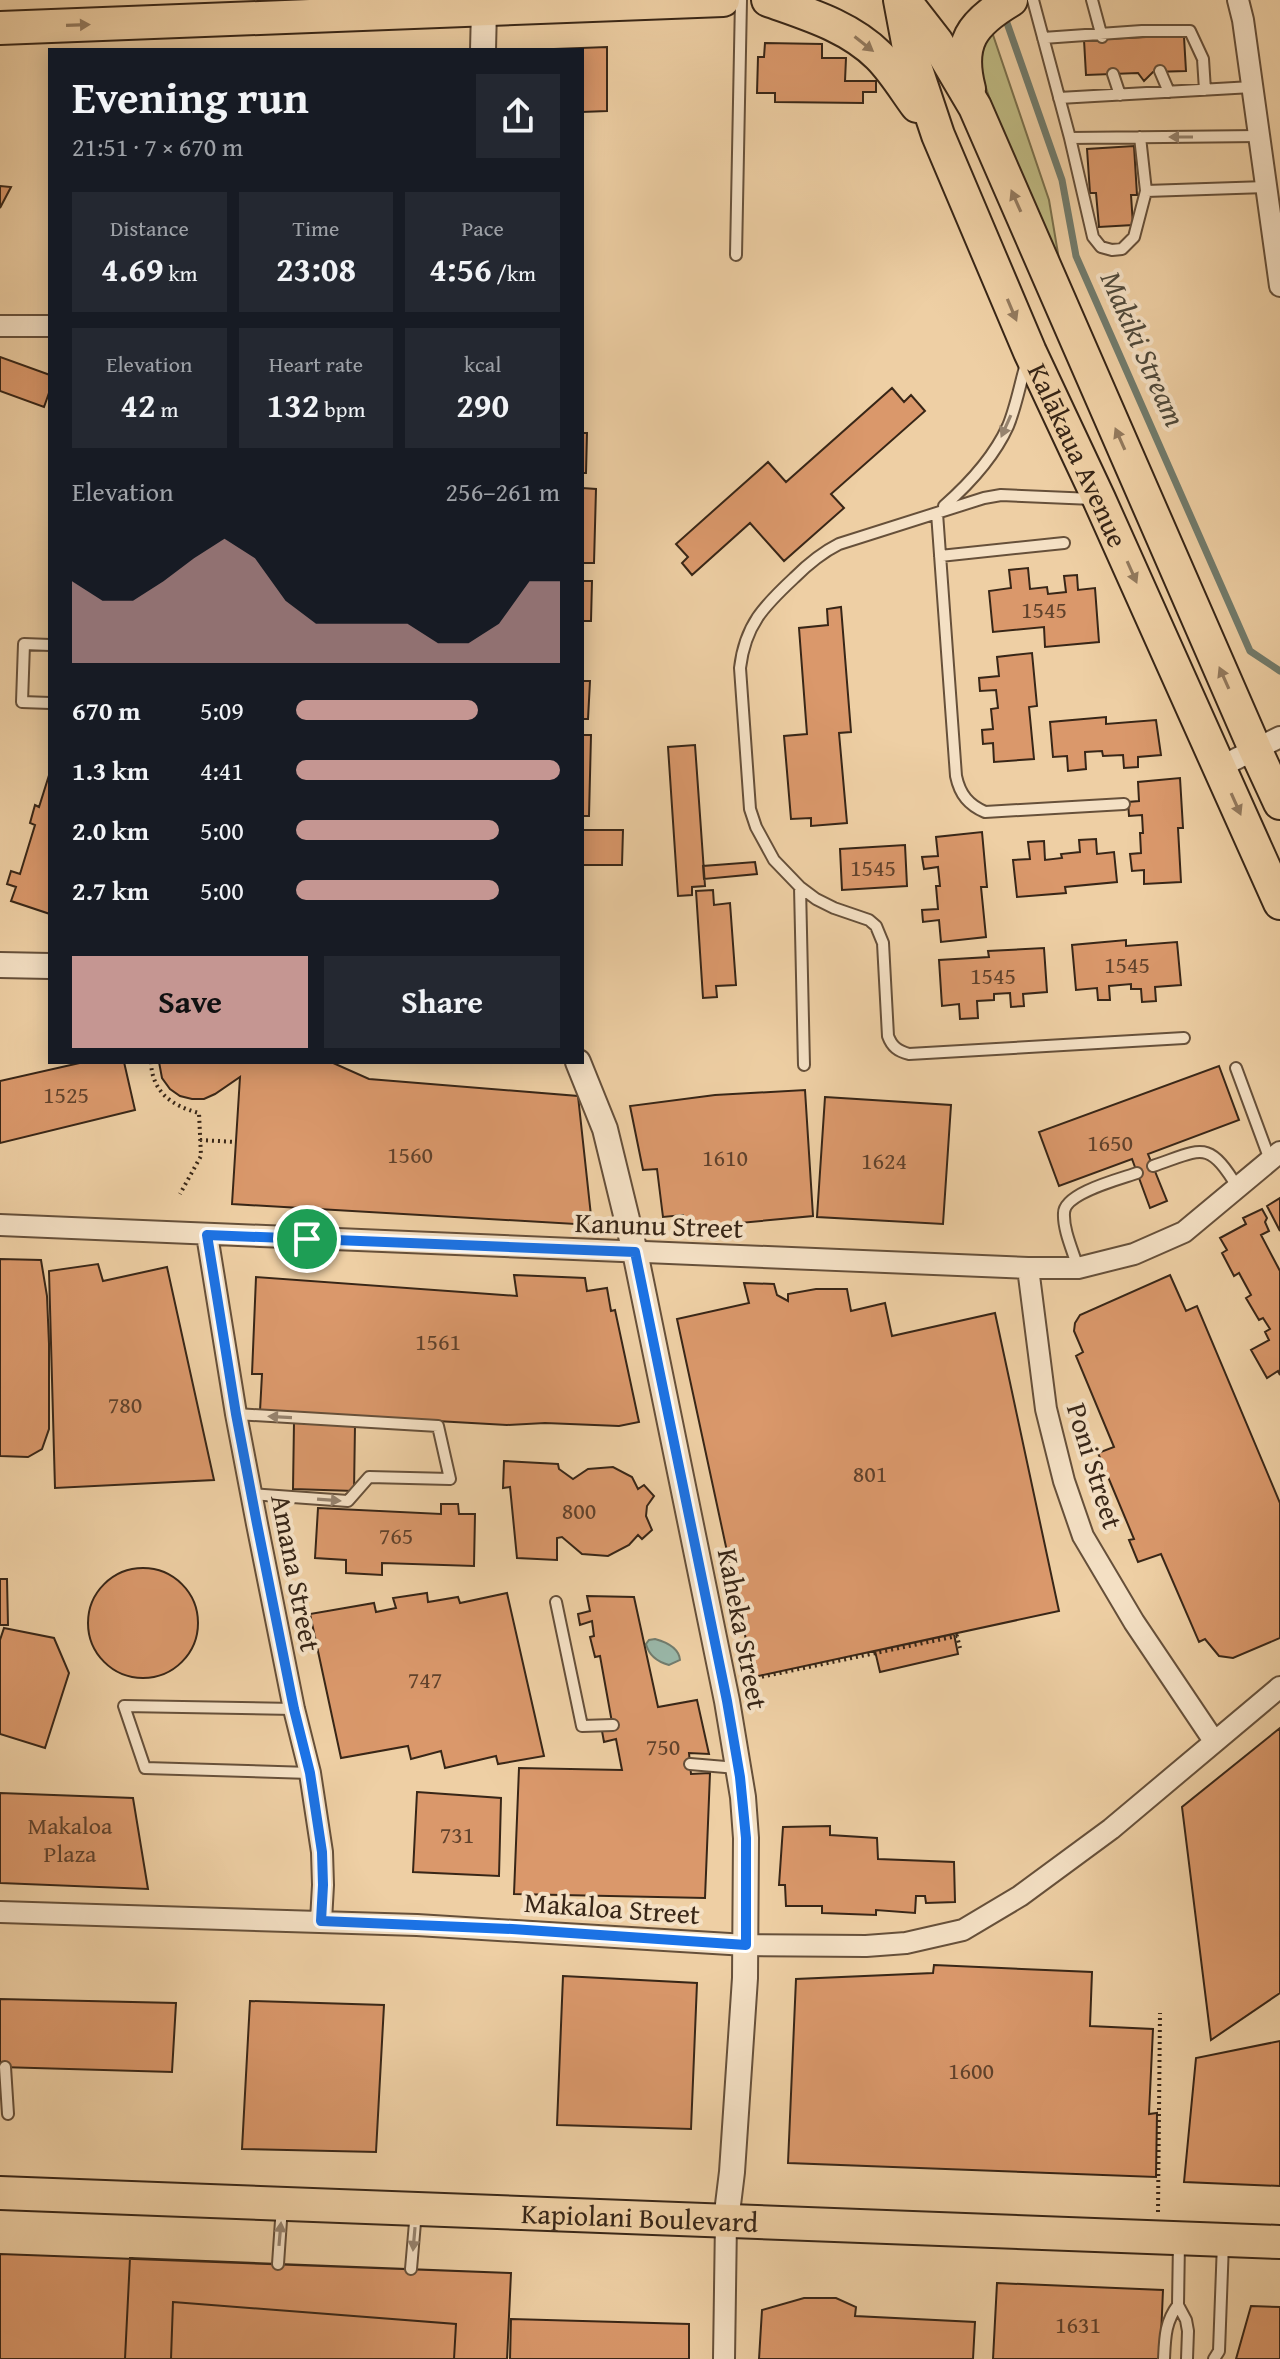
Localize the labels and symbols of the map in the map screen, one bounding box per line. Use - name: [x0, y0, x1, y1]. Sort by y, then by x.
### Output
- one-way arrow: [66, 18, 91, 31]
- one-way arrow: [854, 35, 874, 51]
- one-way arrow: [1168, 131, 1193, 143]
- one-way arrow: [1010, 189, 1023, 213]
- water label: Makiki Stream: [1090, 264, 1198, 434]
- one-way arrow: [1005, 298, 1018, 322]
- street label: Kalākaua Avenue: [1018, 356, 1139, 554]
- one-way arrow: [1000, 414, 1013, 438]
- one-way arrow: [1113, 428, 1127, 451]
- one-way arrow: [1125, 560, 1139, 583]
- house number: 1545: [1021, 592, 1067, 627]
- one-way arrow: [1217, 666, 1230, 690]
- one-way arrow: [1230, 793, 1243, 816]
- house number: 1545: [850, 850, 896, 885]
- house number: 1545: [1104, 947, 1150, 982]
- house number: 1545: [970, 958, 1016, 993]
- house number: 1525: [43, 1077, 89, 1112]
- house number: 1650: [1087, 1125, 1133, 1160]
- house number: 1560: [387, 1137, 433, 1172]
- house number: 1610: [702, 1140, 748, 1175]
- house number: 1624: [861, 1143, 907, 1178]
- street label: Kanunu Street: [574, 1201, 744, 1248]
- pin: [273, 1205, 341, 1273]
- house number: 1561: [415, 1324, 461, 1359]
- house number: 780: [108, 1387, 142, 1422]
- street label: Poni Street: [1057, 1398, 1134, 1534]
- one-way arrow: [267, 1410, 292, 1423]
- house number: 801: [853, 1456, 887, 1491]
- street label: Amana Street: [261, 1491, 332, 1655]
- house number: 800: [562, 1493, 596, 1528]
- one-way arrow: [317, 1494, 342, 1507]
- house number: 765: [379, 1518, 413, 1553]
- street label: Kaheka Street: [708, 1545, 779, 1713]
- house number: 747: [408, 1662, 442, 1697]
- house number: 750: [646, 1729, 680, 1764]
- house number: Makaloa Plaza: [28, 1808, 113, 1871]
- house number: 731: [440, 1817, 474, 1852]
- street label: Makaloa Street: [523, 1881, 701, 1934]
- house number: 1600: [948, 2053, 994, 2088]
- street label: Kapiolani Boulevard: [520, 2192, 759, 2242]
- one-way arrow: [274, 2221, 287, 2246]
- one-way arrow: [407, 2227, 420, 2252]
- house number: 1631: [1055, 2307, 1101, 2342]

